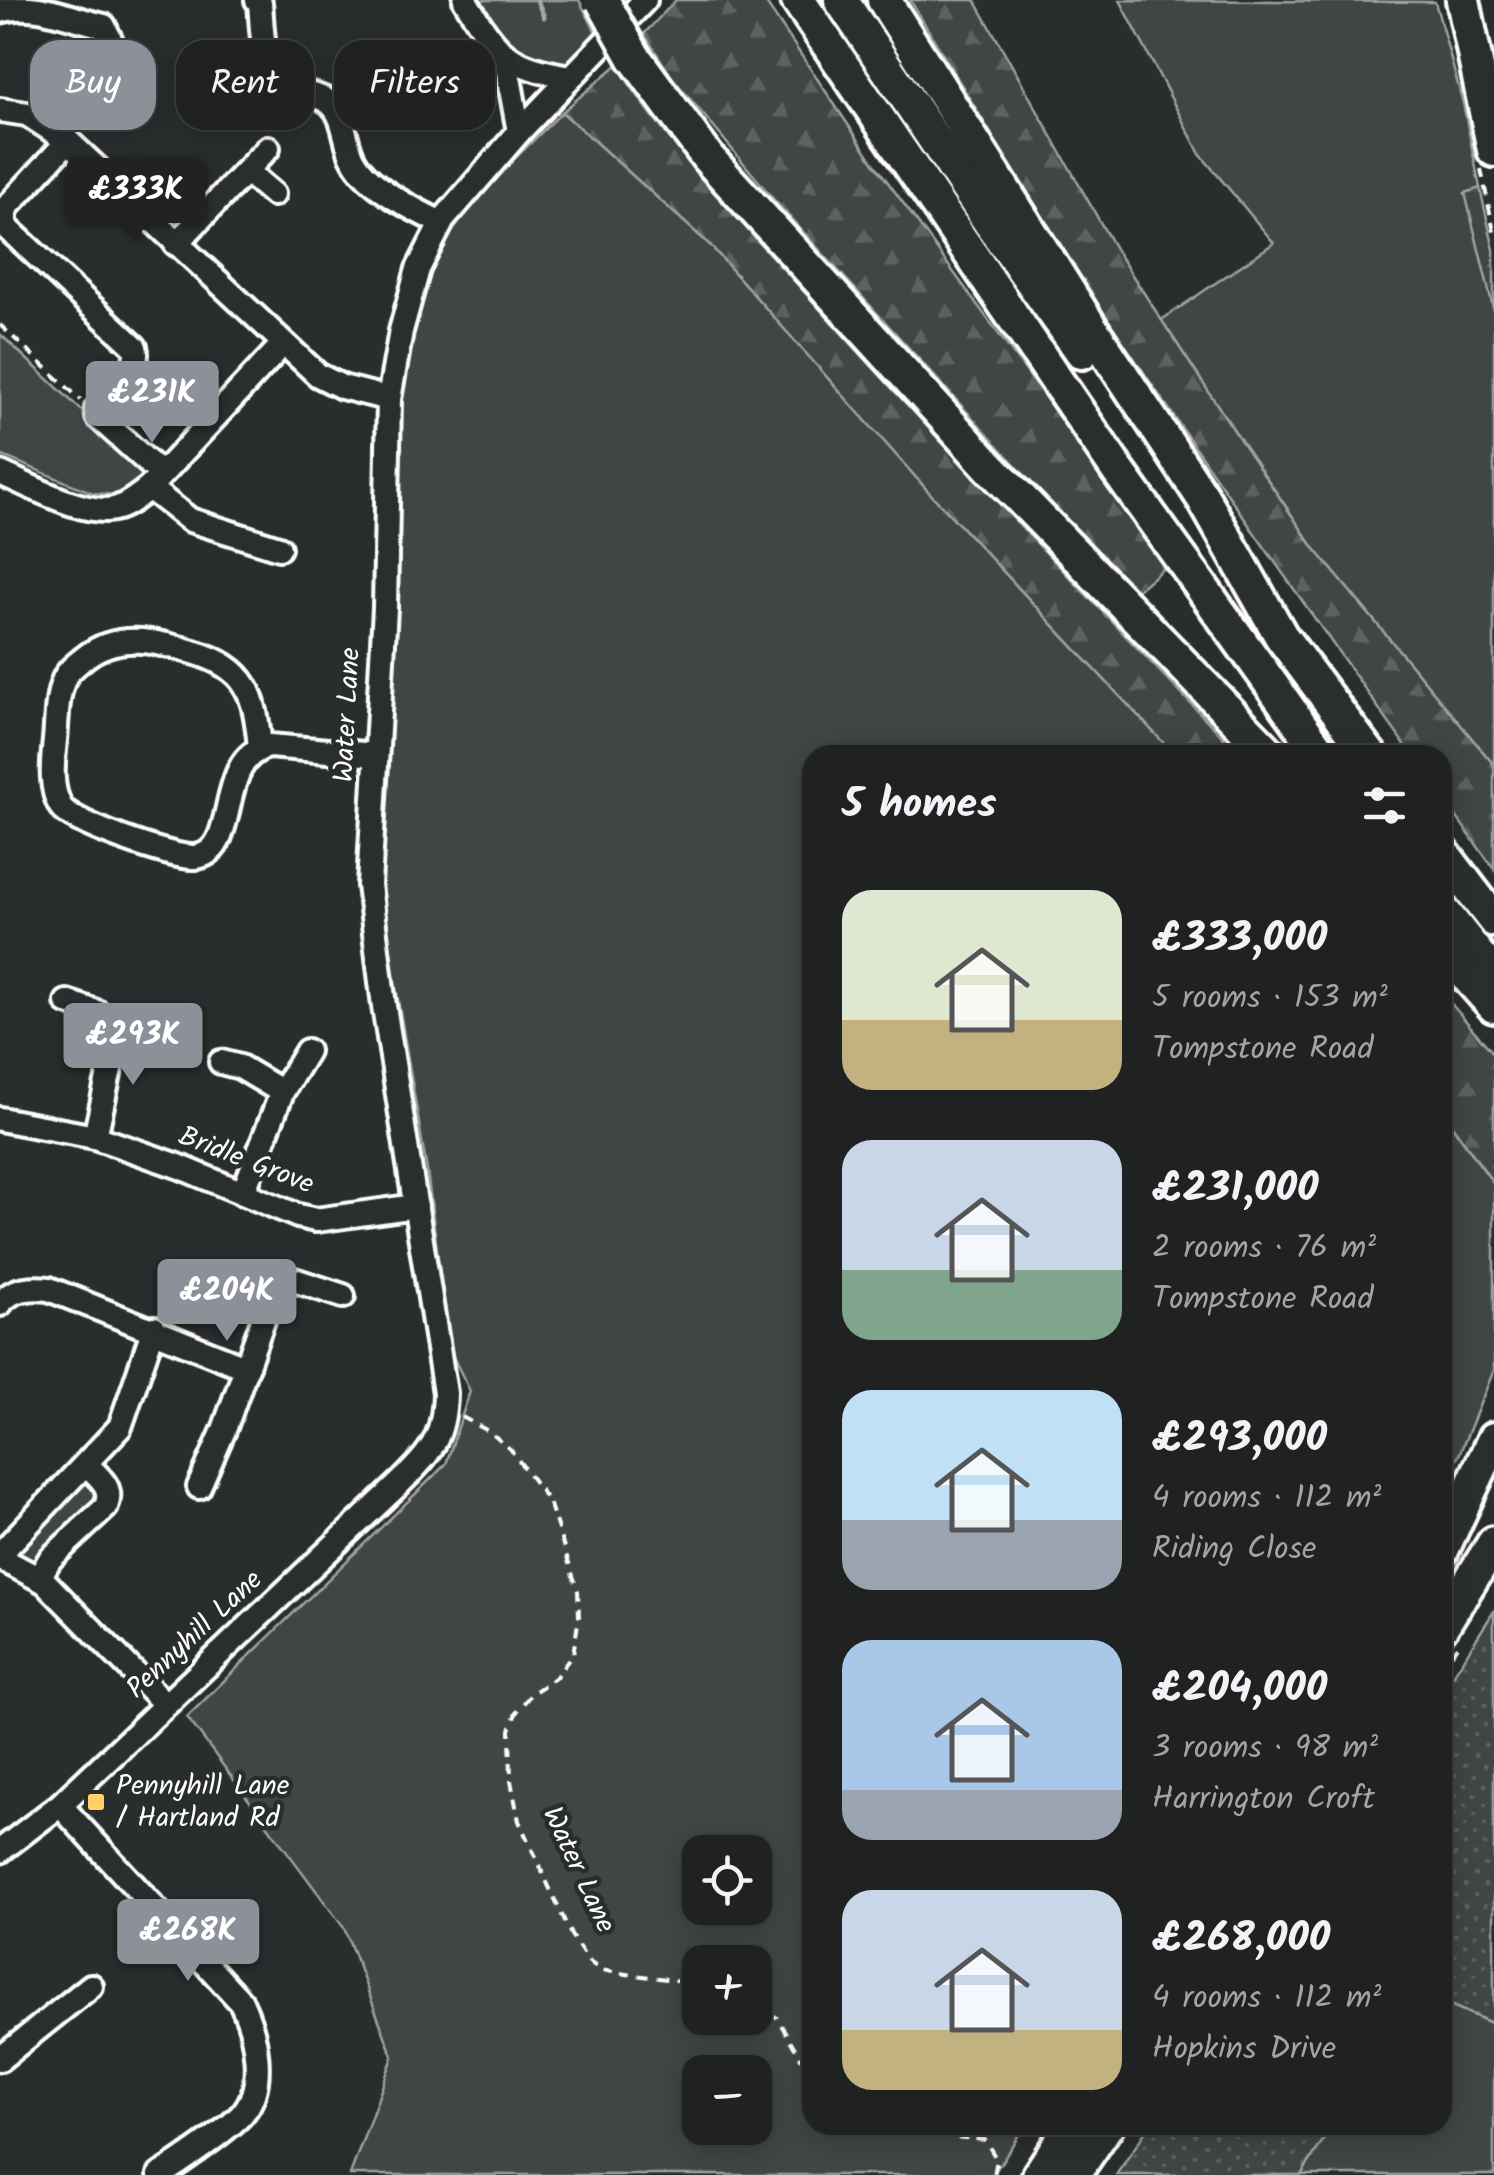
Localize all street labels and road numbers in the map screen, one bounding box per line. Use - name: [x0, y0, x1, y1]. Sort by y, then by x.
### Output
- street label: Water Lane: [322, 646, 374, 784]
- street label: Bridle Grove: [172, 1115, 321, 1208]
- street label: Pennyhill Lane: [116, 1559, 274, 1711]
- street label: Water Lane: [529, 1799, 627, 1941]

